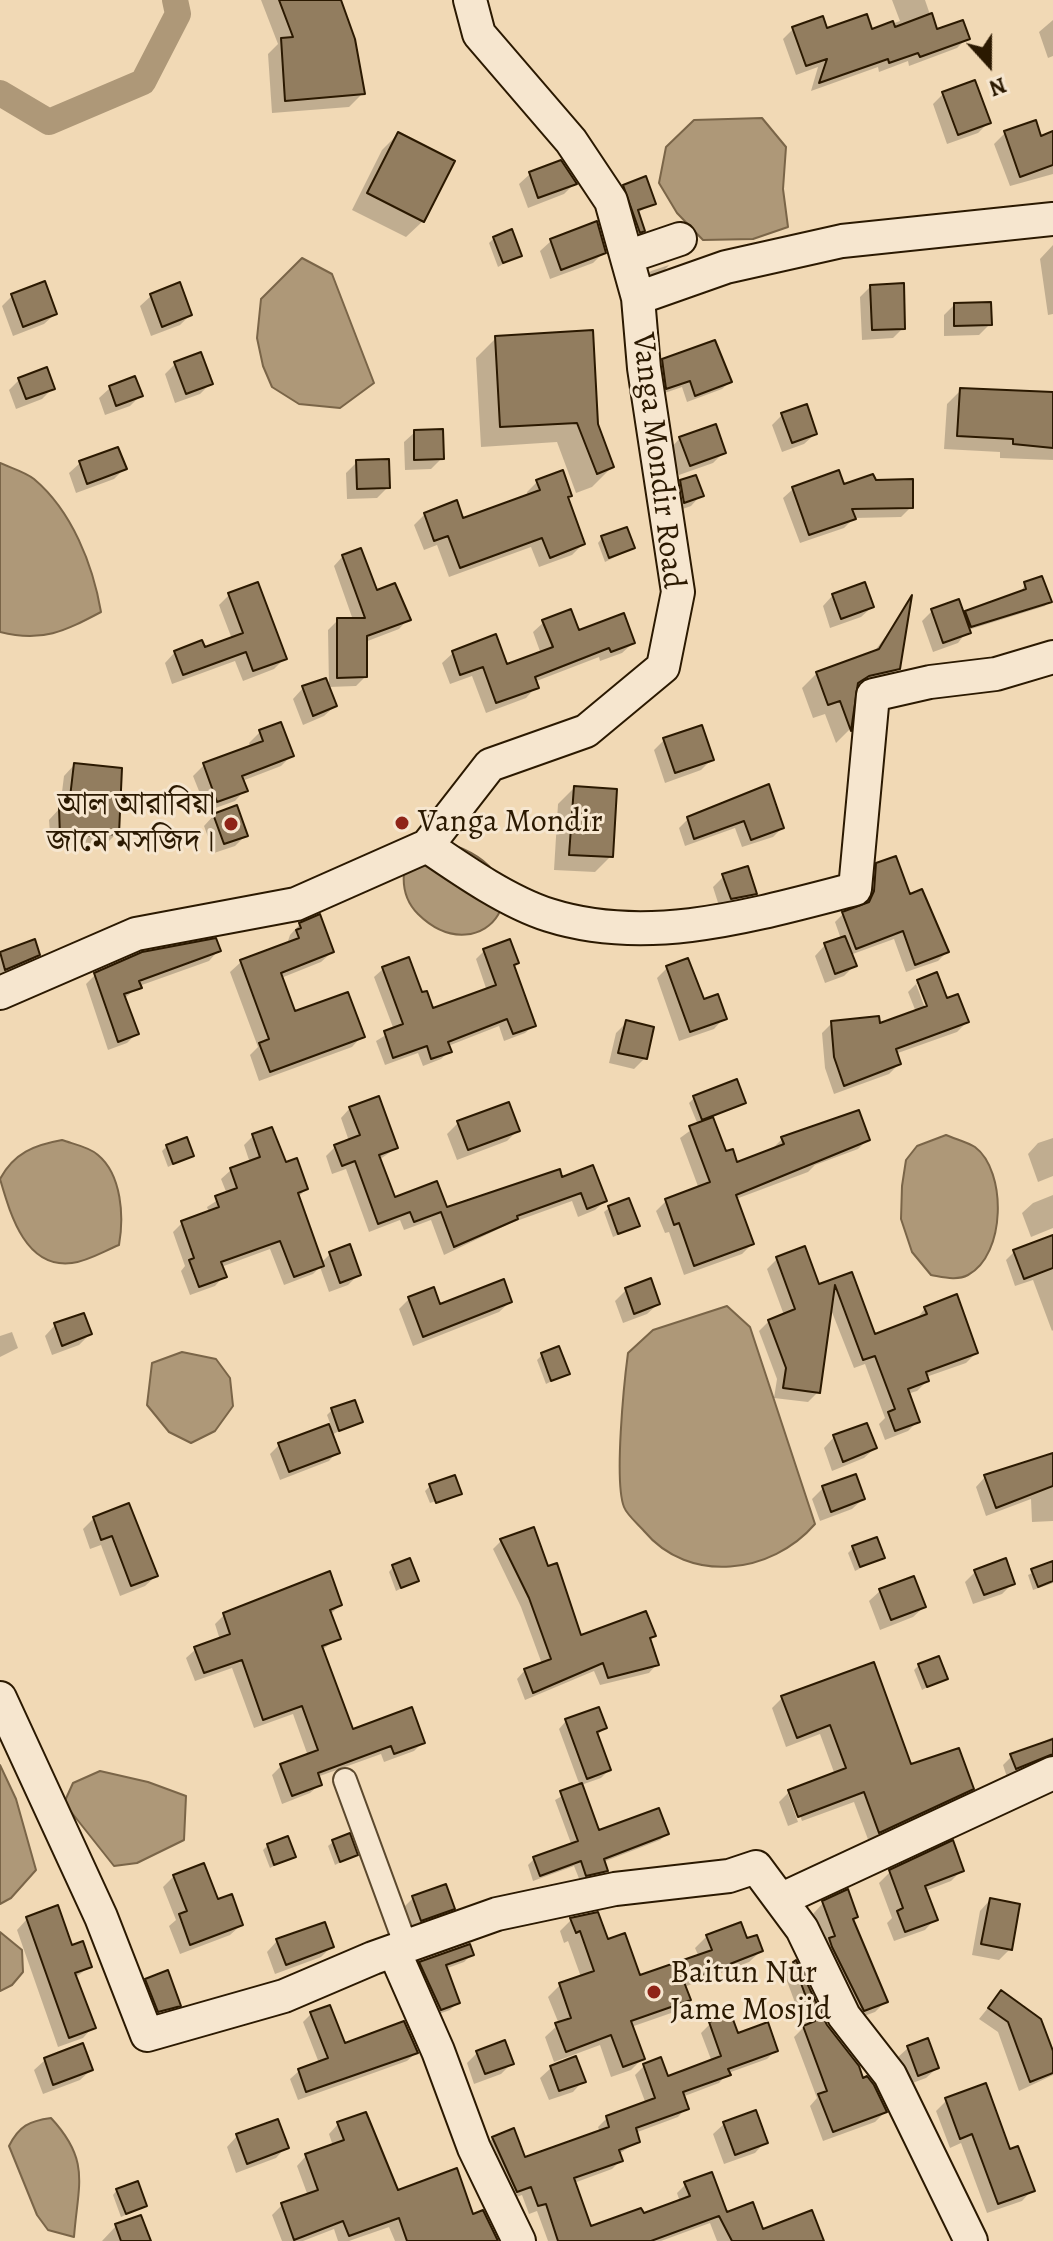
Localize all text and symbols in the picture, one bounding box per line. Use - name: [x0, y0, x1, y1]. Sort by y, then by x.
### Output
- north arrow: [949, 24, 1029, 104]
- text: N: [985, 70, 1010, 103]
- street label: Vanga Mondir Road: [622, 331, 692, 591]
- place label: আল আরাবিয়া জামে মসজিদ।: [46, 787, 215, 862]
- place label: Vanga Mondir: [418, 804, 603, 842]
- marker: Vanga Mondir: [393, 814, 411, 832]
- marker: আল আরাবিয়া জামে মসজিদ।: [222, 815, 240, 833]
- place label: Baitun Nur Jame Mosjid: [670, 1955, 831, 2030]
- marker: Baitun Nur Jame Mosjid: [645, 1983, 663, 2001]

